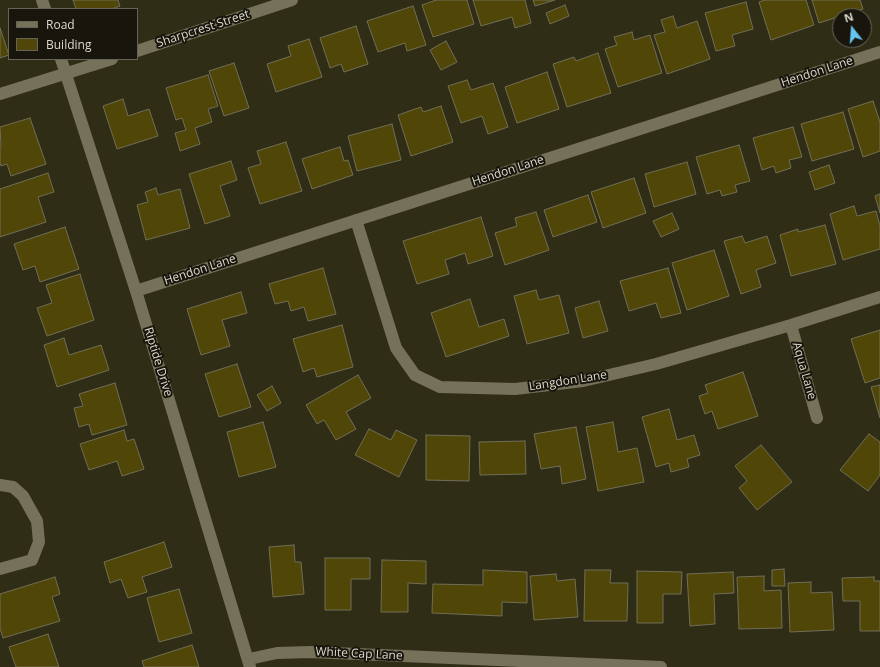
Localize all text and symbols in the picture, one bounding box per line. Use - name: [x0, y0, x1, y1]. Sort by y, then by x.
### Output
- street label: Sharpcrest Street: [155, 7, 251, 51]
- legend: [8, 8, 138, 60]
- north arrow: [832, 8, 872, 48]
- text: N: [842, 9, 855, 25]
- text: Road: [46, 16, 75, 33]
- text: Building: [46, 36, 91, 53]
- street label: Hendon Lane: [779, 54, 855, 90]
- street label: Hendon Lane: [470, 153, 546, 189]
- street label: Hendon Lane: [162, 252, 238, 288]
- street label: Riptide Drive: [141, 326, 175, 398]
- street label: Aqua Lane: [789, 341, 819, 401]
- street label: Langdon Lane: [528, 368, 608, 394]
- street label: White Cap Lane: [315, 645, 403, 663]

